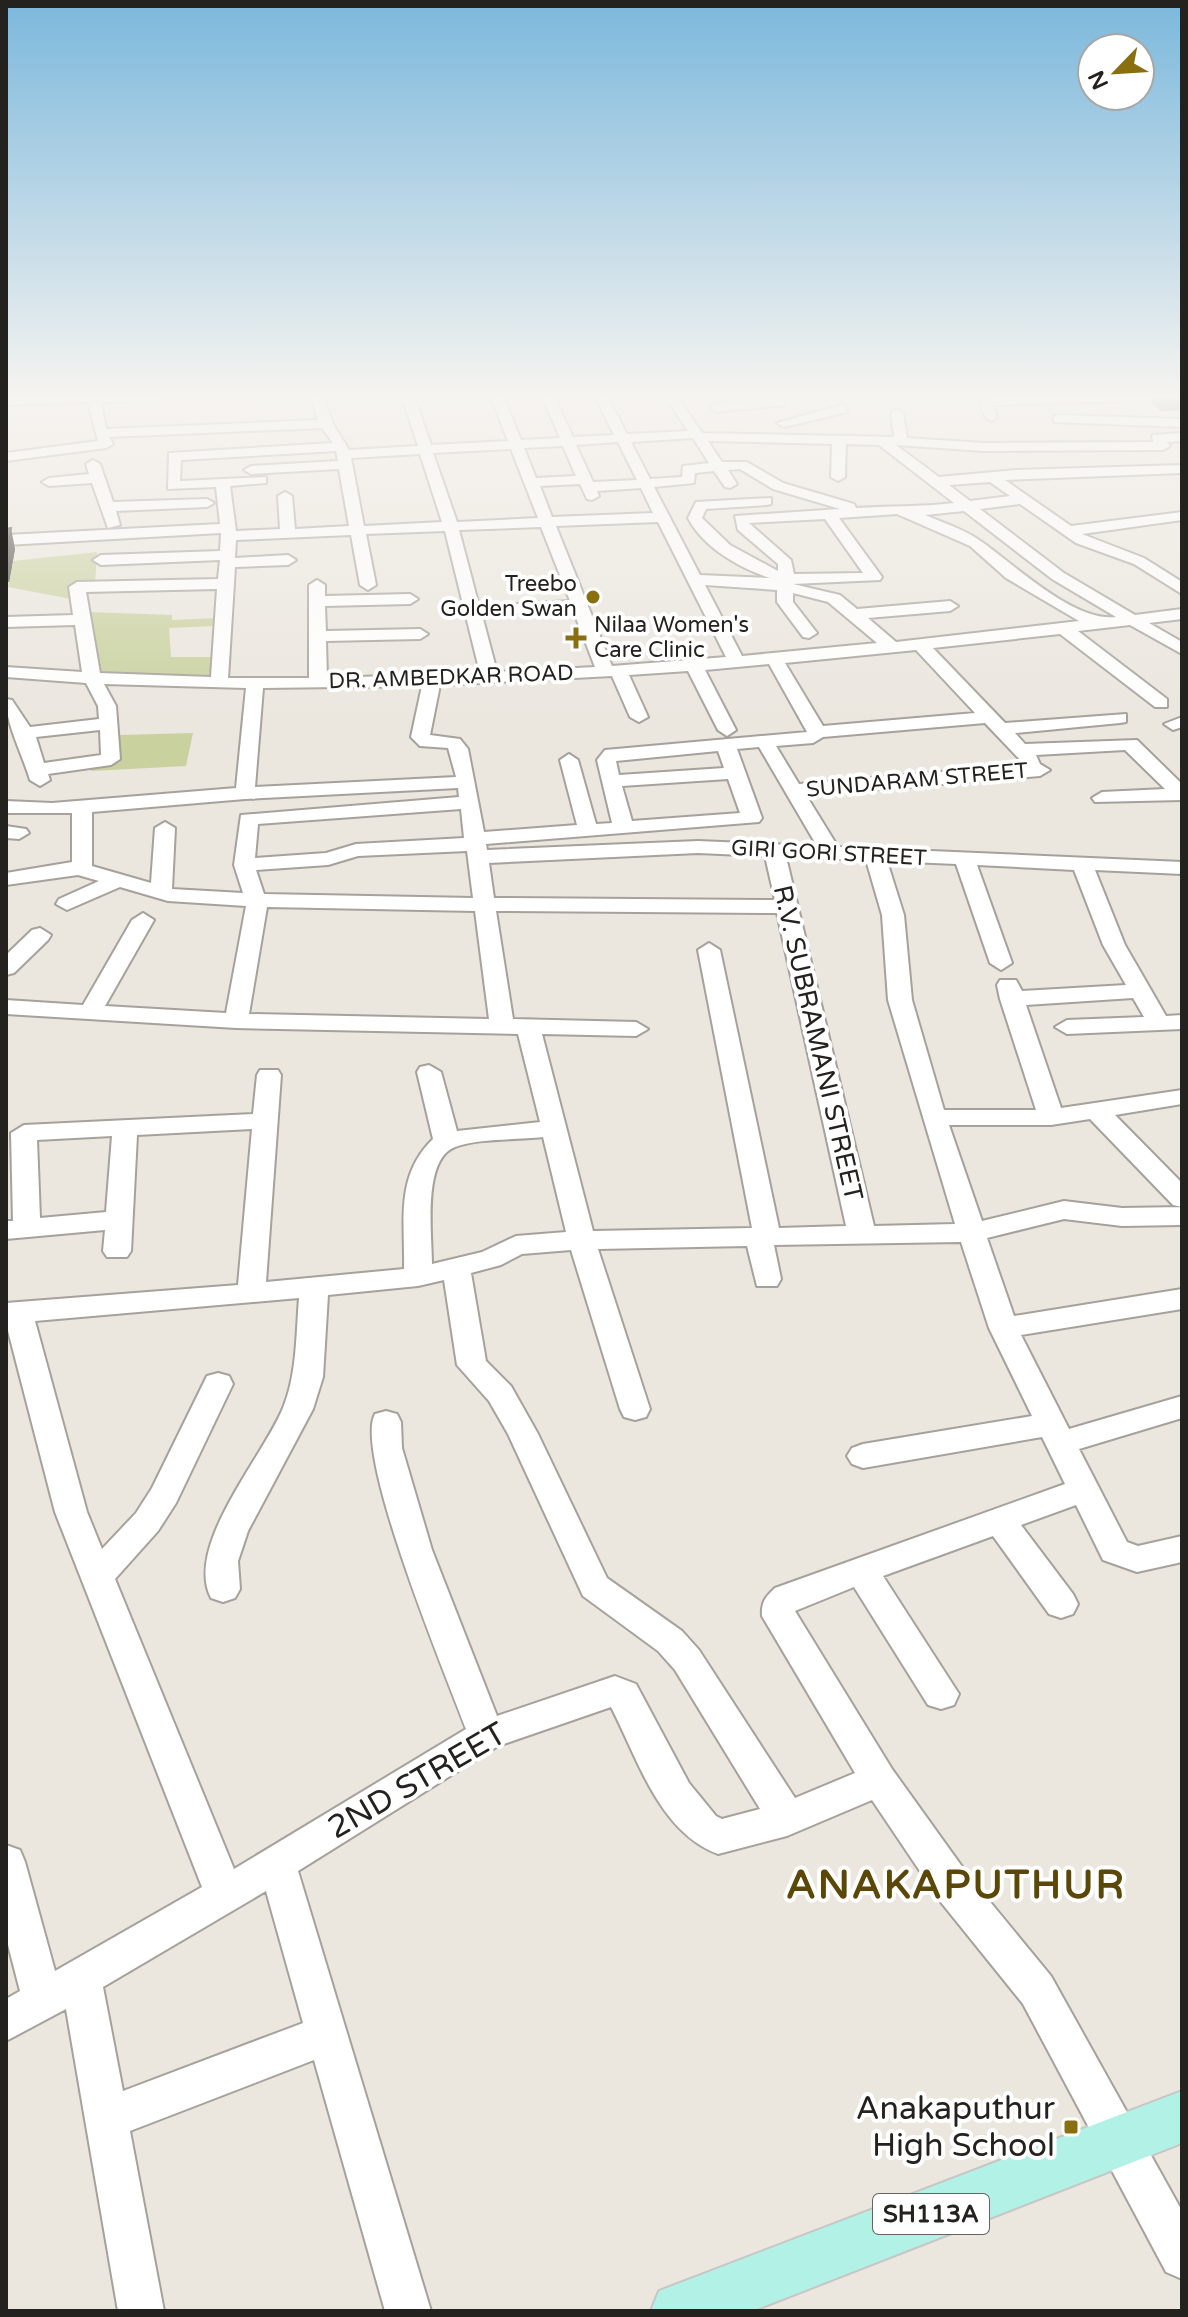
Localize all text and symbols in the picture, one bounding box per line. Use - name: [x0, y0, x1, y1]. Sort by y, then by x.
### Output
- north arrow: [1076, 32, 1156, 112]
- text: N: [1083, 67, 1114, 94]
- place label: Treebo Golden Swan: [440, 571, 577, 622]
- marker: Treebo Golden Swan: [584, 588, 602, 606]
- place label: Nilaa Women's Care Clinic: [594, 612, 749, 663]
- marker: Nilaa Women's Care Clinic: [565, 627, 587, 649]
- street label: DR. AMBEDKAR ROAD: [328, 660, 574, 694]
- street label: SUNDARAM STREET: [805, 757, 1030, 803]
- street label: GIRI GORI STREET: [730, 835, 928, 871]
- street label: R.V. SUBRAMANI STREET: [767, 882, 869, 1204]
- street label: 2ND STREET: [321, 1714, 513, 1847]
- district label: ANAKAPUTHUR: [786, 1861, 1126, 1909]
- place label: Anakaputhur High School: [856, 2090, 1056, 2165]
- marker: Anakaputhur High School: [1062, 2118, 1080, 2136]
- road number: SH113A: [873, 2194, 989, 2234]

